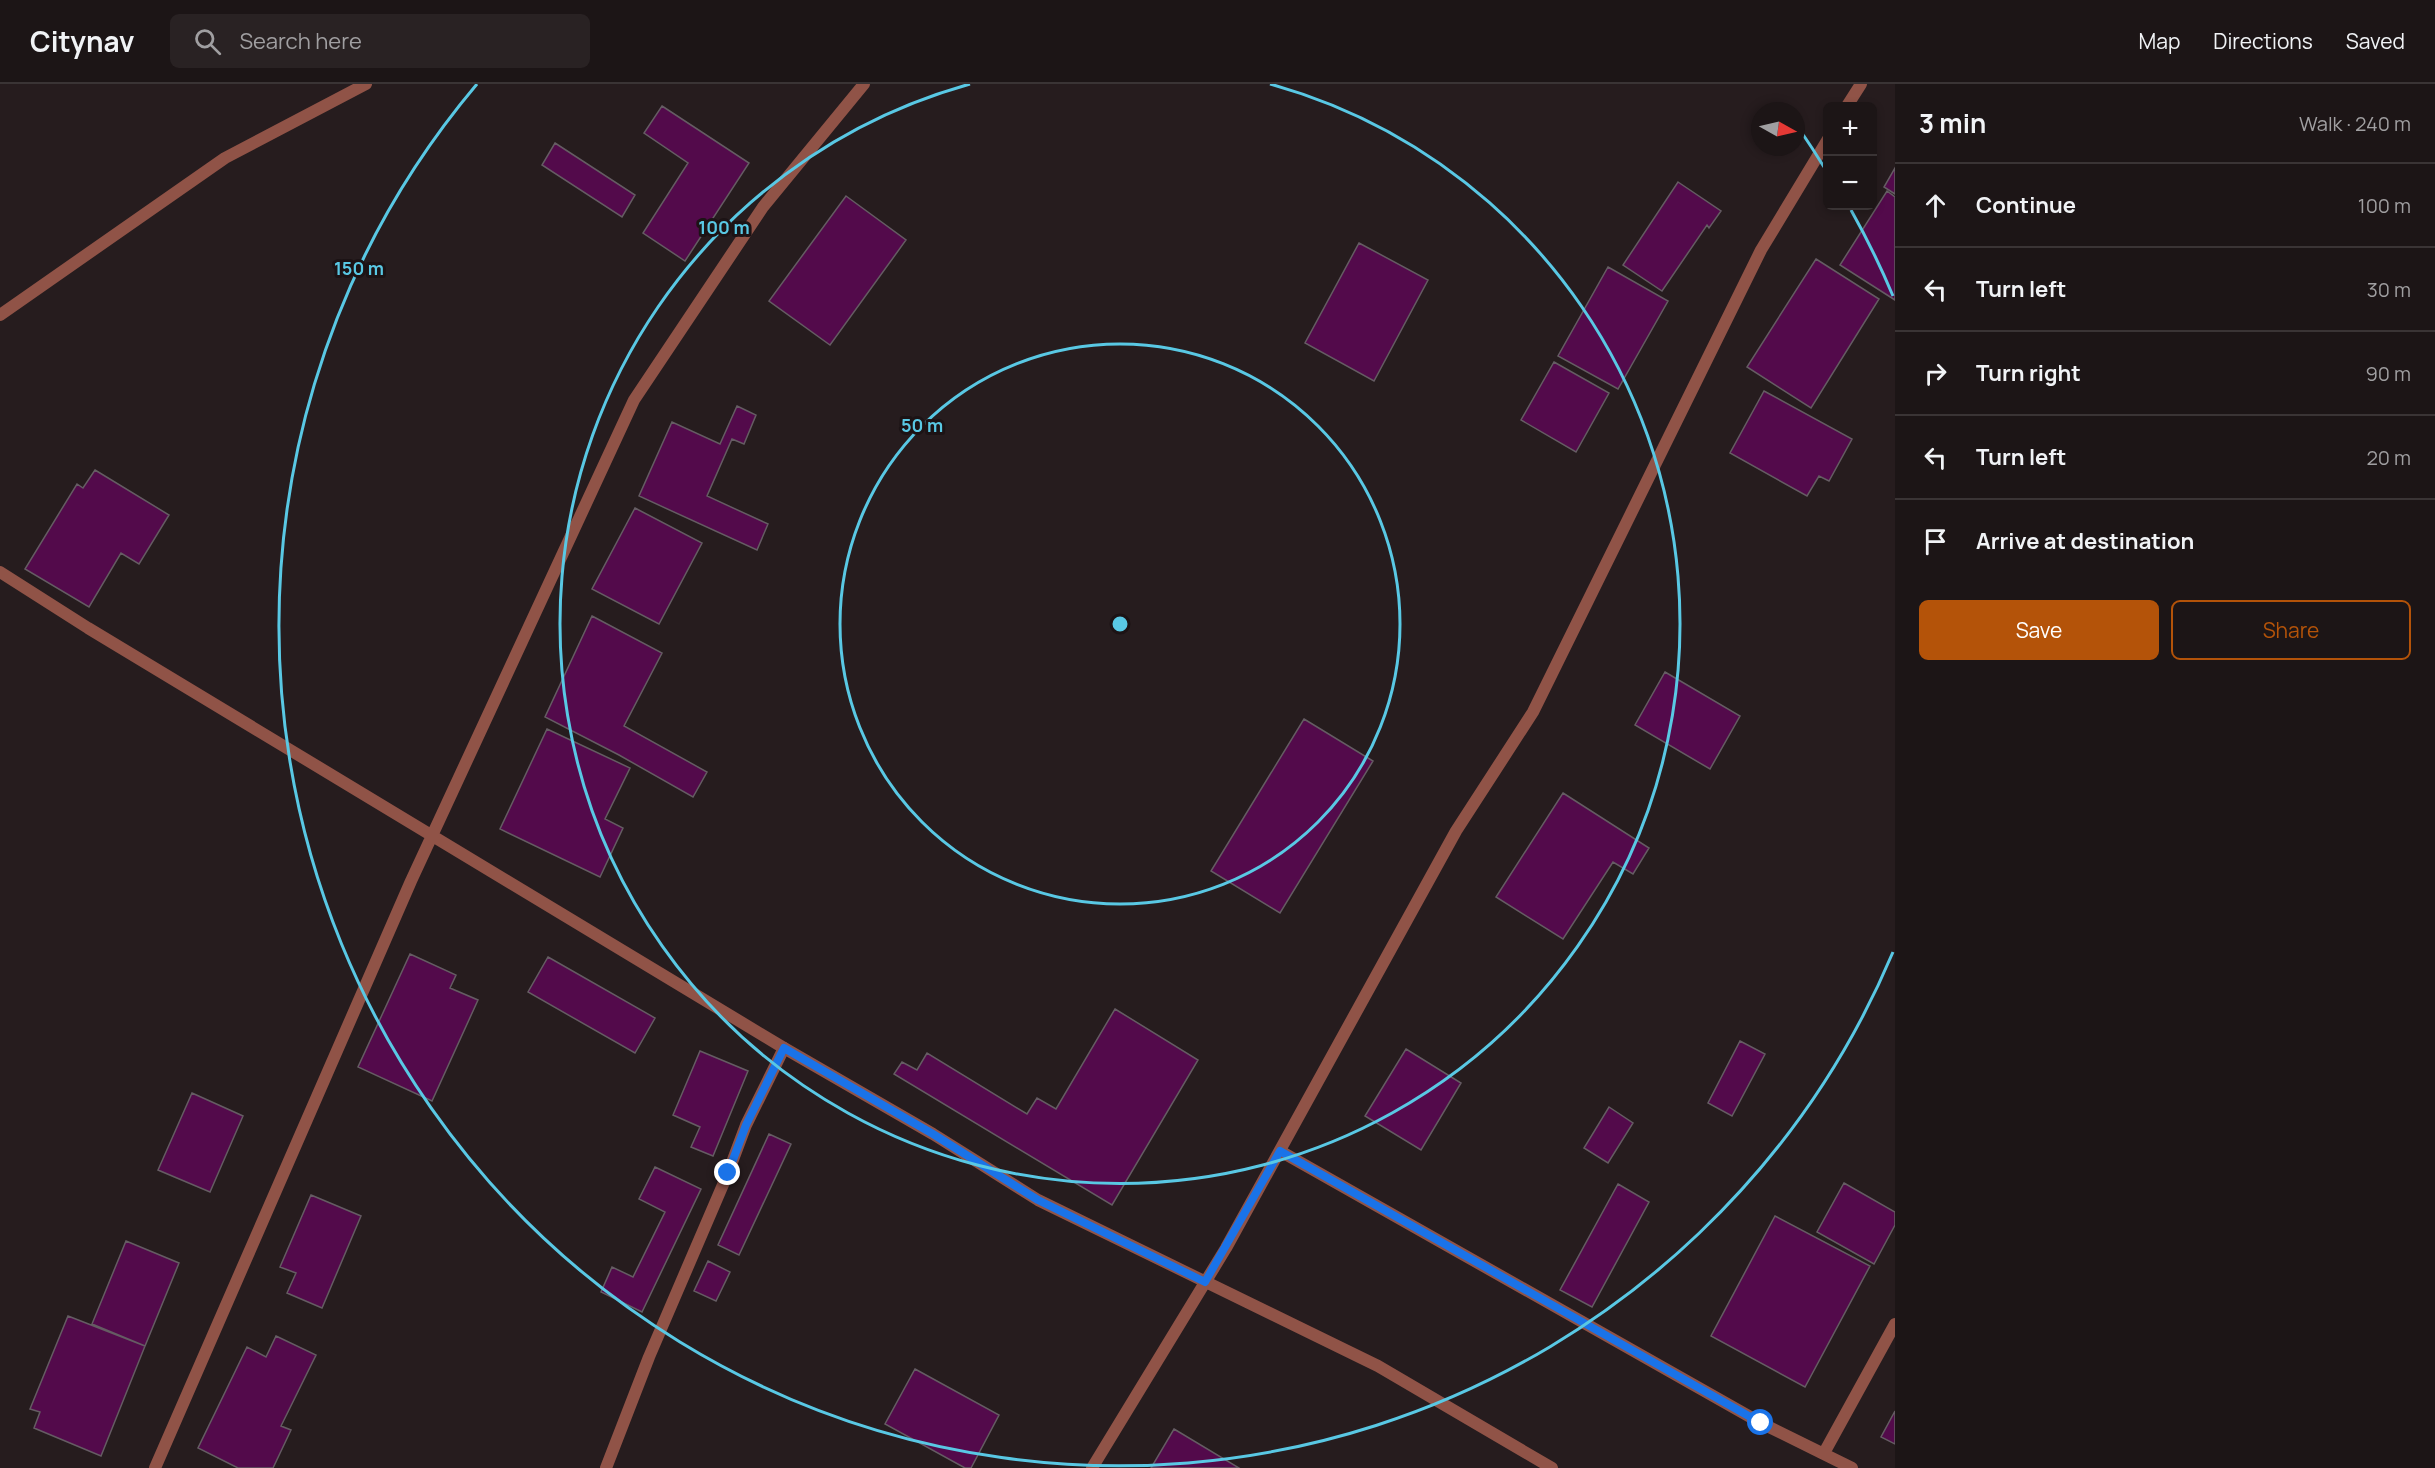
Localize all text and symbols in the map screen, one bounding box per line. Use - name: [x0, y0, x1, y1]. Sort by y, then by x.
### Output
- search box: [170, 14, 590, 68]
- text: Citynav: [30, 22, 134, 60]
- icon: search: [191, 25, 224, 58]
- text: Search here: [239, 26, 362, 56]
- text: Map: [2139, 27, 2180, 55]
- text: Directions: [2213, 27, 2313, 55]
- text: Saved: [2346, 27, 2405, 55]
- north arrow: [1751, 102, 1805, 156]
- map controls: [1823, 102, 1877, 210]
- button: +: [1823, 102, 1877, 156]
- text: 3 min: [1919, 105, 1986, 141]
- text: Walk · 240 m: [2299, 110, 2411, 137]
- button: −: [1823, 156, 1877, 210]
- icon: ahead: [1919, 189, 1952, 222]
- text: Continue: [1976, 190, 2076, 220]
- text: 100 m: [2358, 192, 2411, 219]
- text: 100 m: [698, 215, 750, 239]
- text: 150 m: [334, 256, 384, 280]
- icon: left: [1919, 273, 1952, 306]
- text: Turn left: [1976, 274, 2066, 304]
- text: 30 m: [2367, 276, 2411, 303]
- icon: right: [1919, 357, 1952, 390]
- text: Turn right: [1976, 358, 2081, 388]
- text: 90 m: [2365, 360, 2411, 387]
- text: 50 m: [901, 413, 943, 437]
- icon: left: [1919, 441, 1952, 474]
- text: Turn left: [1976, 442, 2066, 472]
- text: 20 m: [2366, 444, 2411, 471]
- icon: arrive: [1919, 525, 1952, 558]
- text: Arrive at destination: [1976, 526, 2194, 556]
- button: Save: [1919, 600, 2159, 660]
- button: Share: [2171, 600, 2411, 660]
- centre of rings: [1110, 614, 1130, 634]
- route end: [714, 1159, 740, 1185]
- route start: [1747, 1409, 1773, 1435]

